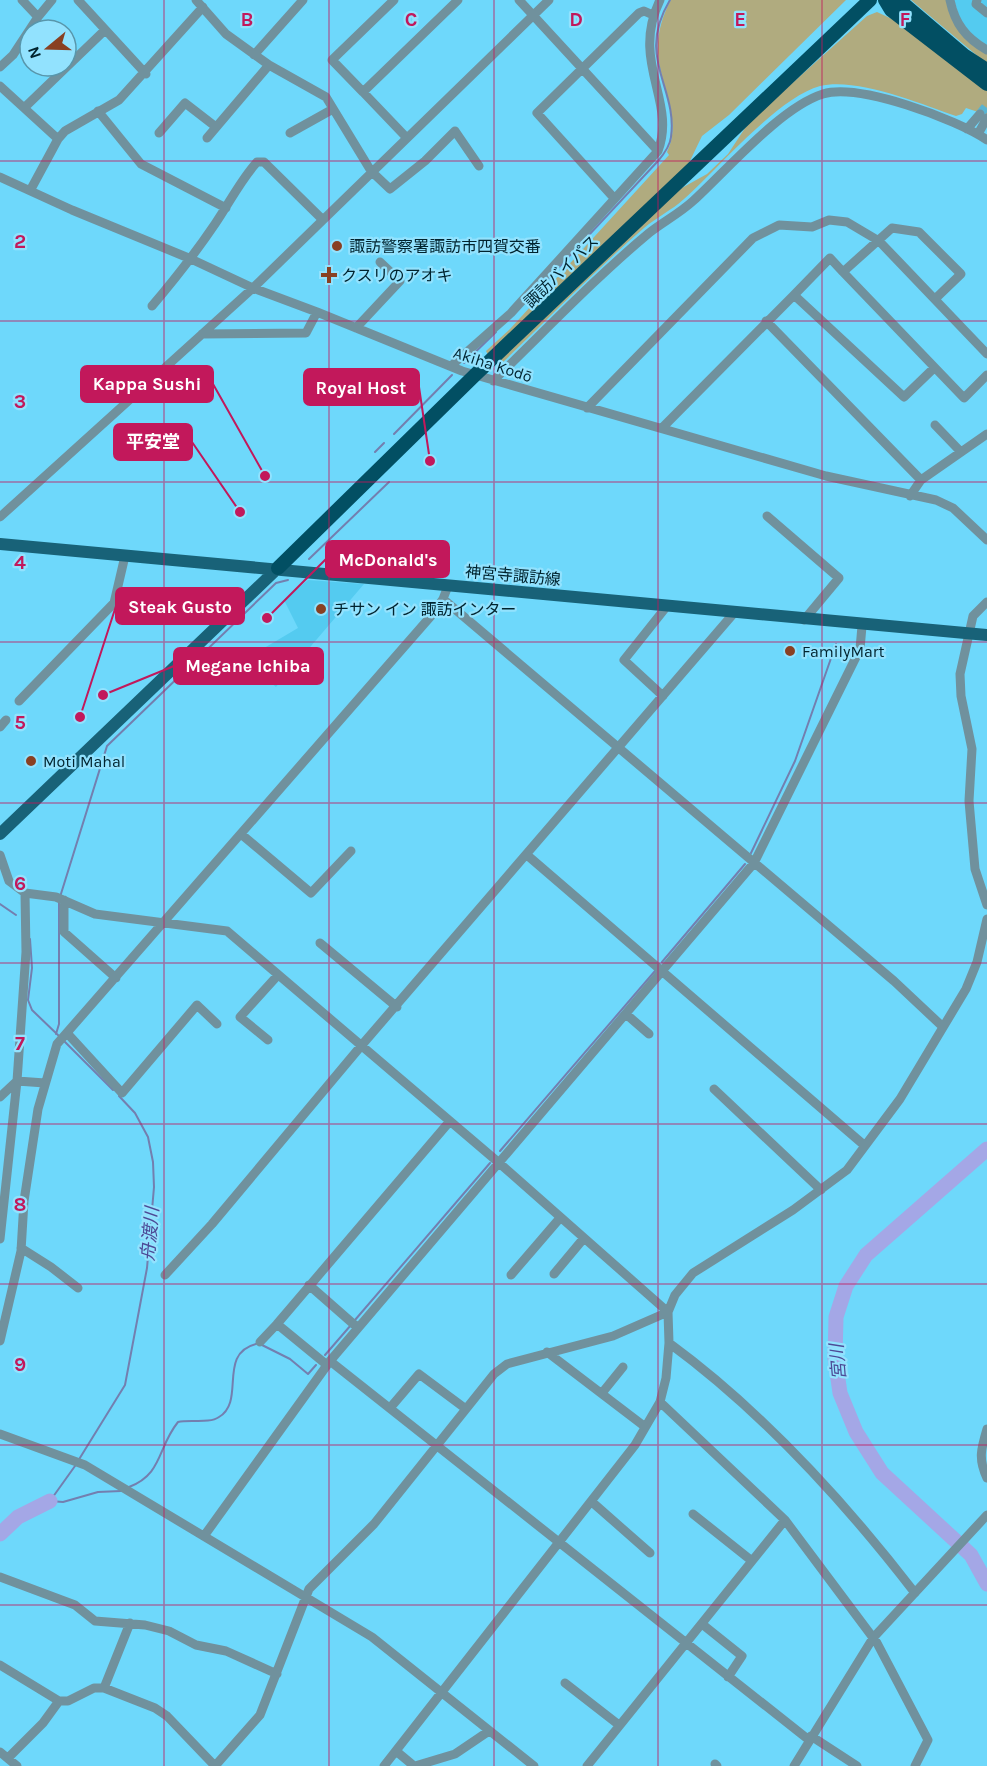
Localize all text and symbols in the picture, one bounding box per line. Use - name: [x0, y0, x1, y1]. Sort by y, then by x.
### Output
- text: B: [241, 8, 253, 31]
- text: C: [405, 8, 417, 31]
- text: D: [569, 8, 583, 31]
- text: E: [734, 8, 746, 31]
- text: F: [900, 8, 911, 31]
- north arrow: [18, 18, 78, 78]
- text: N: [23, 44, 45, 61]
- text: 2: [14, 230, 26, 253]
- street label: 諏訪バイパス: [520, 231, 602, 311]
- place label: 諏訪警察署諏訪市四賀交番: [349, 237, 541, 256]
- marker: 諏訪警察署諏訪市四賀交番: [330, 239, 344, 253]
- place label: クスリのアオキ: [341, 266, 453, 285]
- marker: クスリのアオキ: [322, 268, 336, 282]
- street label: Akiha Kodō: [451, 343, 535, 386]
- callout: Kappa Sushi: [81, 366, 213, 402]
- callout: Royal Host: [304, 369, 419, 405]
- text: Kappa Sushi: [93, 373, 201, 395]
- text: Royal Host: [316, 377, 406, 399]
- text: 3: [14, 390, 26, 413]
- callout: 平安堂: [114, 424, 192, 460]
- text: 平安堂: [126, 431, 180, 453]
- callout: McDonald's: [326, 541, 449, 577]
- text: McDonald's: [339, 549, 437, 571]
- text: 4: [14, 551, 26, 574]
- street label: 神宮寺諏訪線: [464, 562, 562, 589]
- callout: Steak Gusto: [116, 588, 244, 624]
- text: Steak Gusto: [128, 596, 232, 618]
- place label: チサン イン 諏訪インター: [333, 600, 517, 619]
- marker: チサン イン 諏訪インター: [314, 602, 328, 616]
- place label: FamilyMart: [802, 642, 885, 661]
- marker: FamilyMart: [783, 644, 797, 658]
- callout: Megane Ichiba: [174, 648, 323, 684]
- text: Megane Ichiba: [185, 655, 311, 677]
- text: 5: [14, 711, 26, 734]
- place label: Moti Mahal: [43, 752, 125, 771]
- marker: Moti Mahal: [24, 754, 38, 768]
- text: 6: [14, 872, 26, 895]
- text: 7: [15, 1032, 25, 1055]
- text: 8: [14, 1193, 26, 1216]
- water label: 舟渡川: [137, 1204, 163, 1262]
- water label: 宮川: [825, 1341, 851, 1381]
- text: 9: [14, 1353, 26, 1376]

